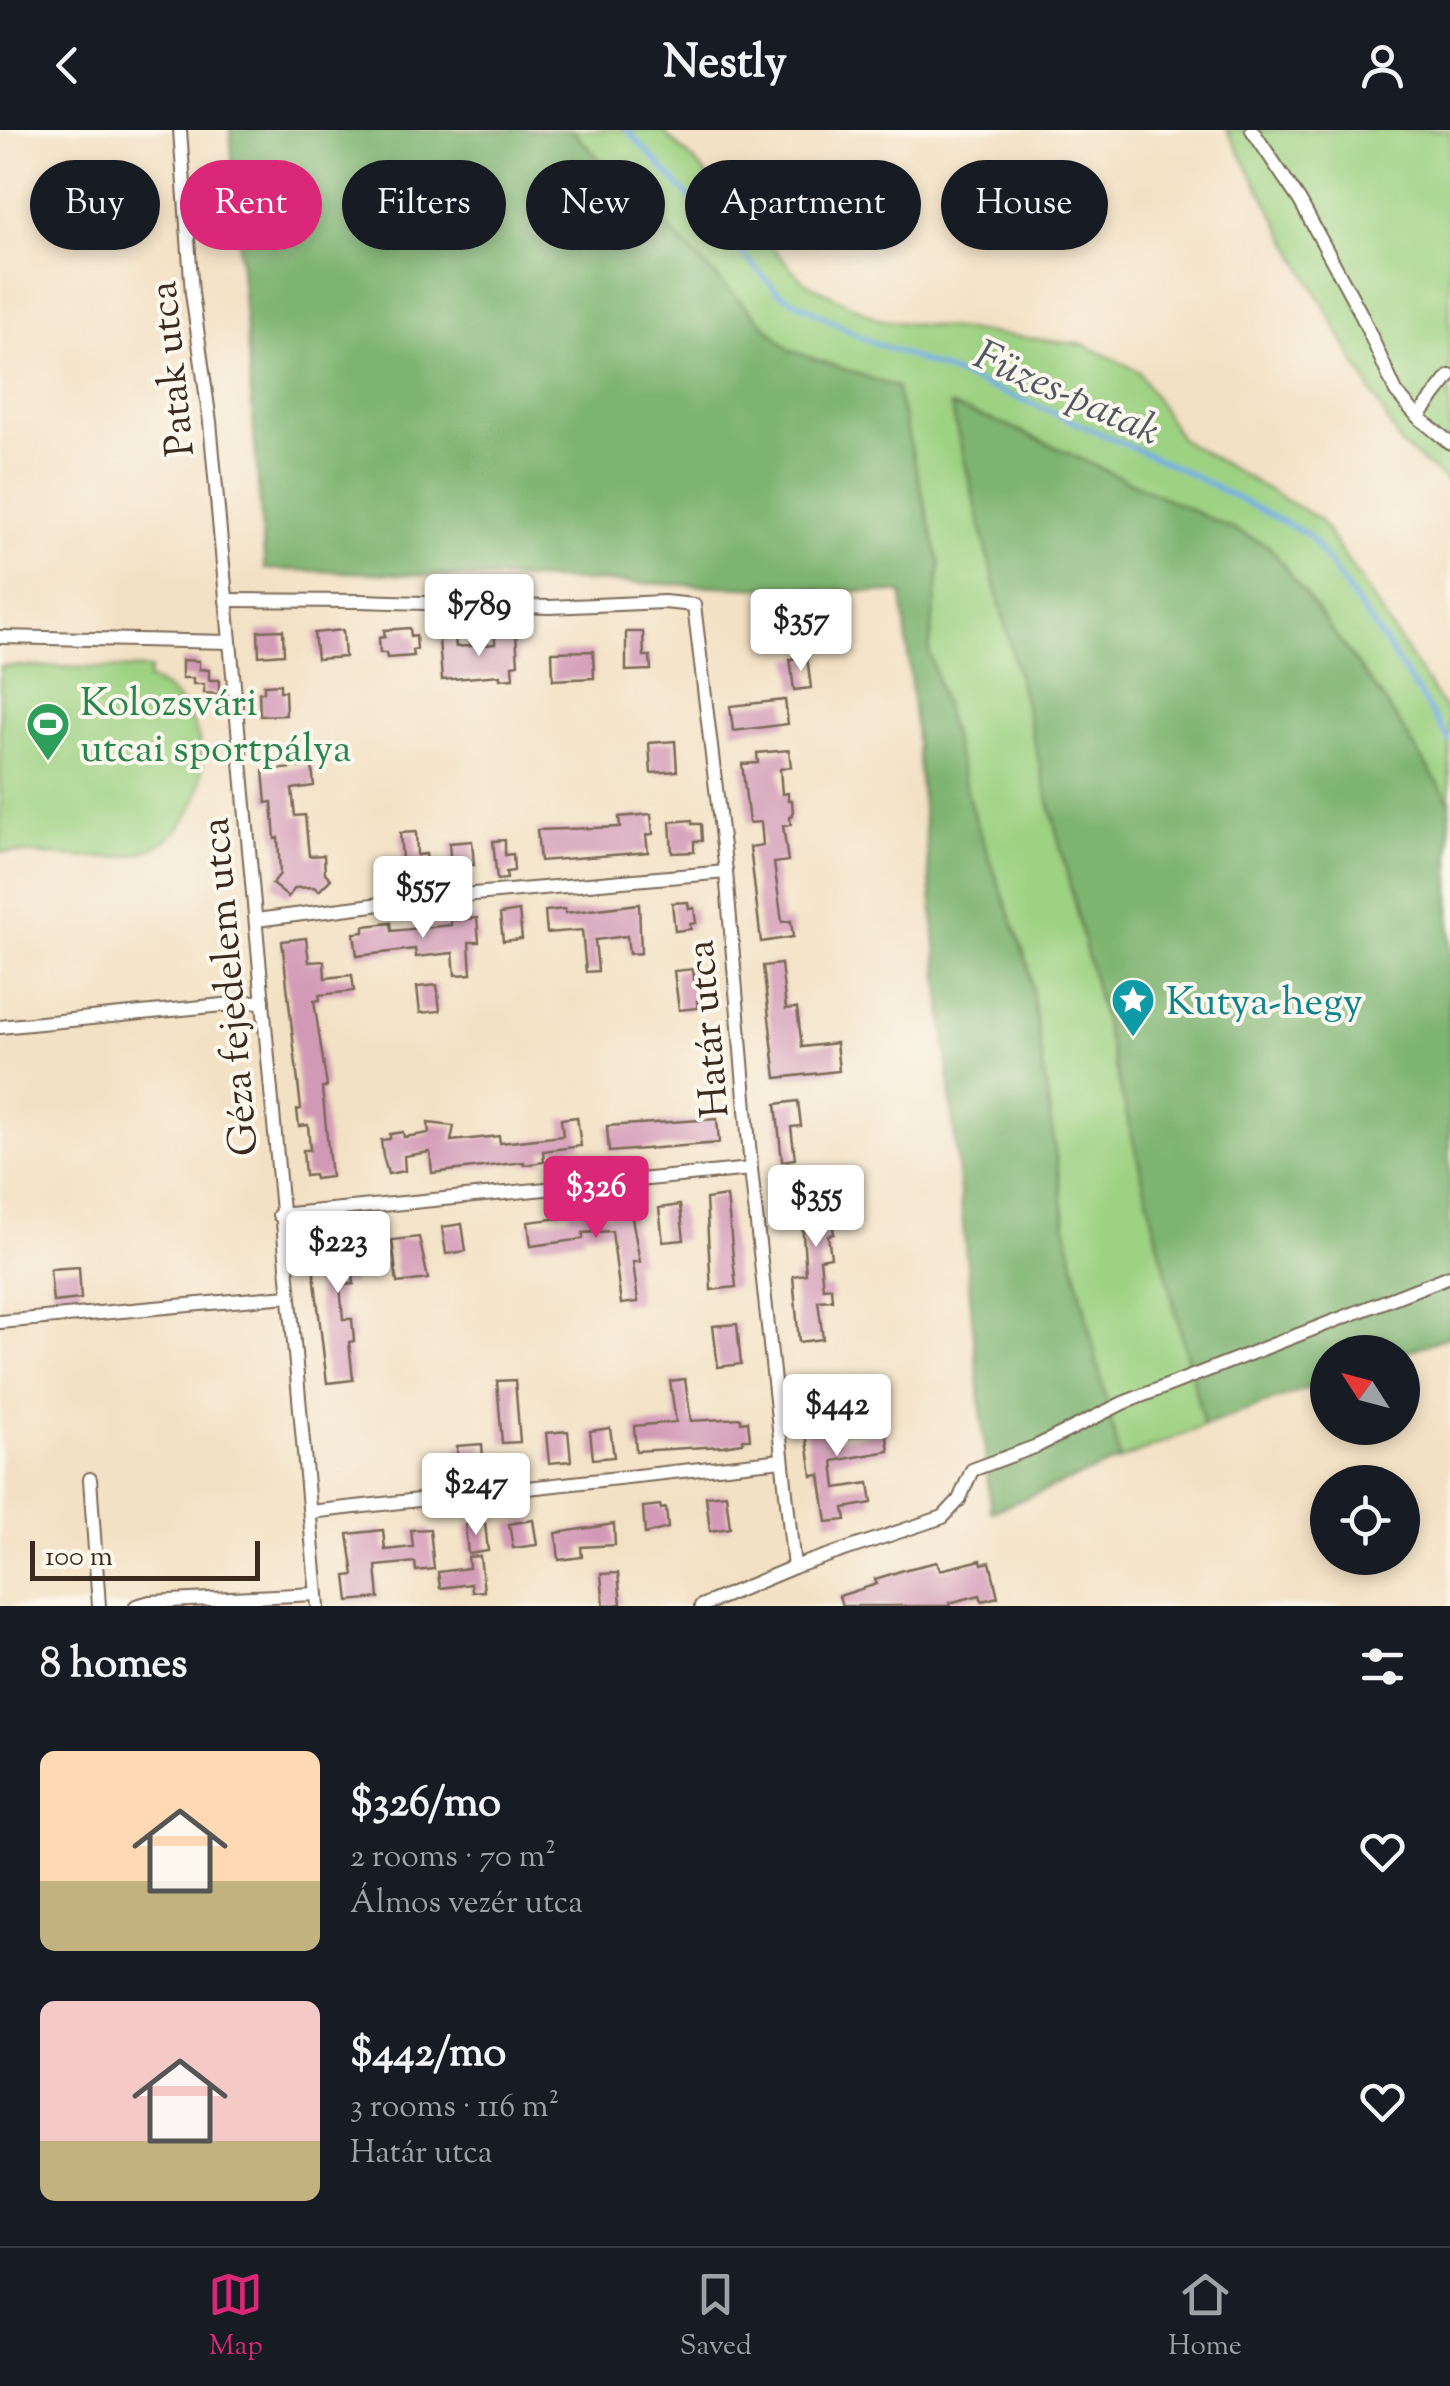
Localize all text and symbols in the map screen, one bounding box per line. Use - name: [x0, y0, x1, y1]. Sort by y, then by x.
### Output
- text: Nestly: [663, 33, 787, 98]
- icon: back: [40, 38, 95, 93]
- icon: person: [1355, 38, 1410, 93]
- chip: Buy: [30, 160, 160, 250]
- chip: Rent: [180, 160, 322, 250]
- chip: Filters: [342, 160, 506, 250]
- chip: New: [526, 160, 665, 250]
- chip: Apartment: [685, 160, 921, 250]
- chip: House: [941, 160, 1108, 250]
- street label: Patak utca: [137, 278, 212, 459]
- water label: Füzes-patak: [963, 328, 1169, 463]
- pin: $789: [420, 574, 538, 659]
- text: $789: [447, 583, 511, 629]
- pin: $357: [742, 589, 860, 674]
- text: $357: [773, 598, 829, 644]
- place label: Kolozsvári utcai sportpálya: [80, 677, 351, 780]
- sports icon: Kolozsvári utcai sportpálya: [25, 701, 71, 762]
- street label: Géza fejedelem utca: [189, 815, 276, 1158]
- pin: $557: [364, 856, 482, 941]
- text: $557: [395, 865, 451, 911]
- street label: Határ utca: [674, 937, 747, 1120]
- place label: Kutya-hegy: [1166, 976, 1363, 1033]
- place icon: Kutya-hegy: [1110, 977, 1156, 1038]
- pin: $326: [537, 1156, 655, 1241]
- text: $326: [566, 1165, 626, 1211]
- pin: $355: [757, 1165, 875, 1250]
- text: $355: [790, 1174, 842, 1220]
- pin: $223: [279, 1211, 397, 1296]
- text: $223: [308, 1220, 368, 1266]
- north arrow: [1310, 1335, 1420, 1445]
- map controls: [1310, 1335, 1420, 1575]
- pin: $442: [778, 1374, 896, 1459]
- text: $442: [805, 1383, 869, 1429]
- pin: $247: [417, 1453, 535, 1538]
- text: $247: [444, 1462, 508, 1508]
- button: locate: [1310, 1465, 1420, 1575]
- scale bar: [30, 1536, 260, 1580]
- text: 100 m: [45, 1538, 113, 1578]
- text: 8 homes: [40, 1636, 188, 1696]
- icon: filters: [1355, 1639, 1410, 1694]
- text: $326/mo: [350, 1775, 501, 1835]
- icon: home: [120, 1791, 240, 1911]
- icon: heart: [1355, 1824, 1410, 1879]
- text: 2 rooms · 70 m²: [350, 1835, 556, 1881]
- text: Álmos vezér utca: [350, 1881, 583, 1927]
- text: $442/mo: [350, 2025, 506, 2085]
- icon: home: [120, 2041, 240, 2161]
- icon: heart: [1355, 2074, 1410, 2129]
- text: 3 rooms · 116 m²: [350, 2085, 559, 2131]
- text: Határ utca: [350, 2131, 492, 2177]
- tab: Map: [208, 2267, 263, 2367]
- tab: Saved: [680, 2267, 752, 2367]
- tab: Home: [1168, 2267, 1242, 2367]

